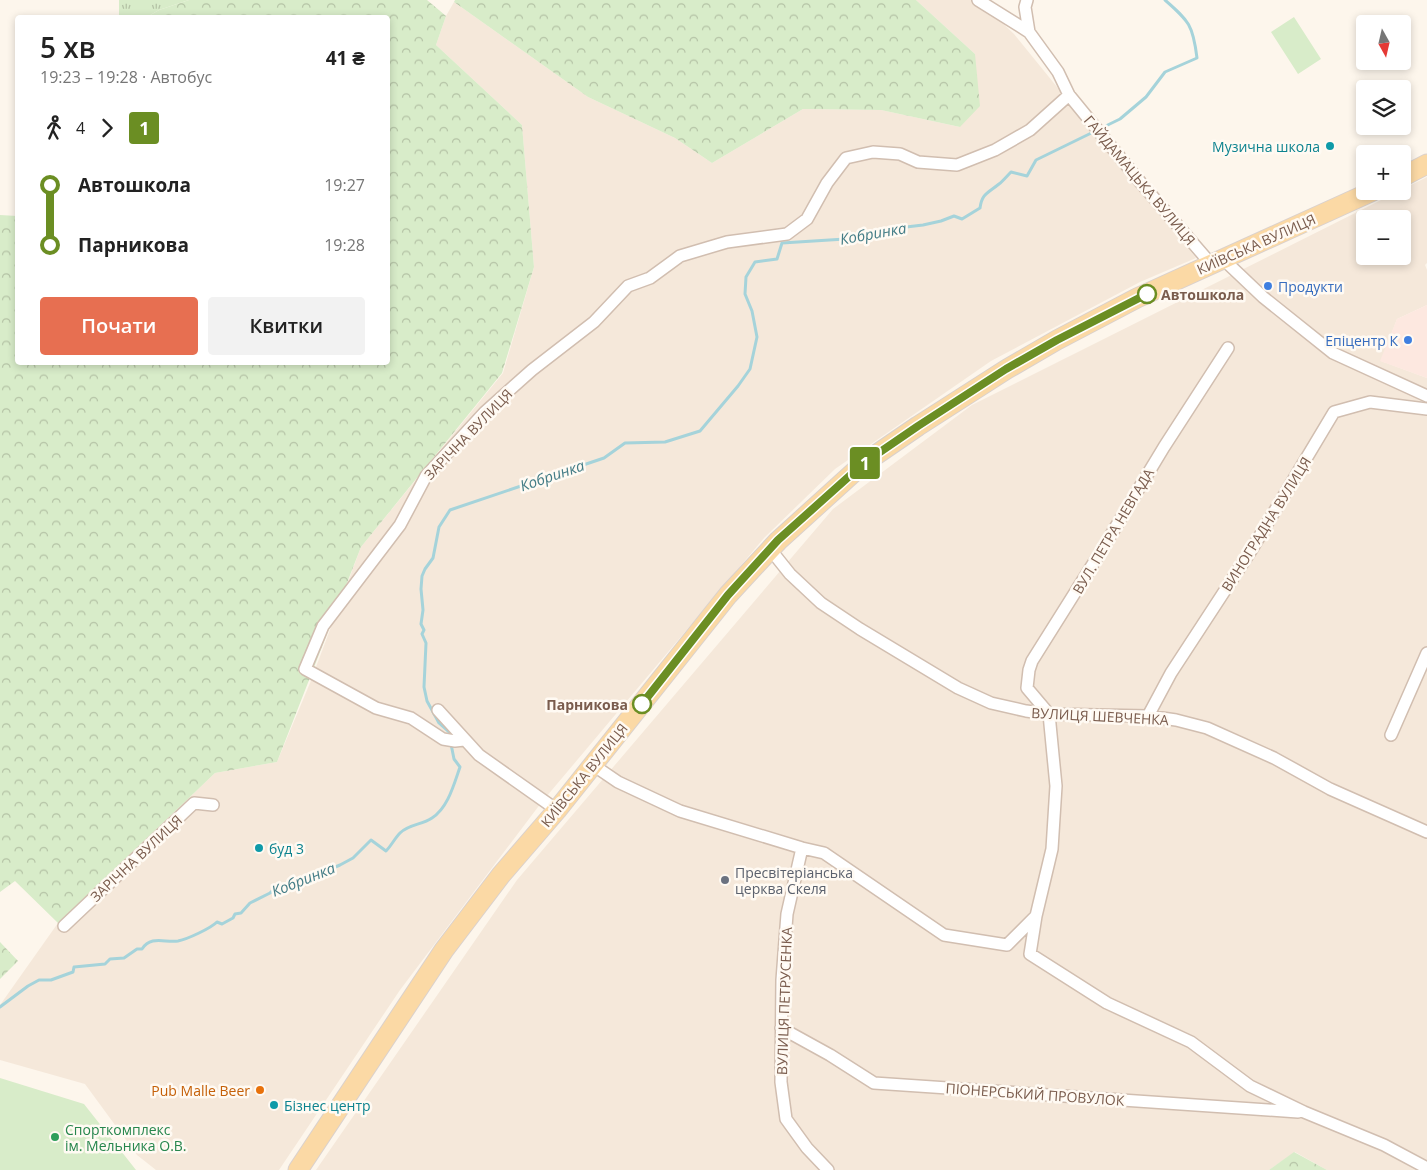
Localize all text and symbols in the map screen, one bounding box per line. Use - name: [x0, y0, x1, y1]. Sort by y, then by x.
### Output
- north arrow: [1356, 15, 1411, 70]
- map controls: [1356, 15, 1411, 265]
- text: 5 хв: [40, 28, 96, 66]
- text: 41 ₴: [326, 45, 365, 71]
- text: 19:23 – 19:28 · Автобус: [40, 66, 212, 88]
- button: layers: [1356, 80, 1411, 135]
- street label: ГАЙДАМАЦЬКА ВУЛИЦЯ: [1080, 111, 1200, 249]
- icon: walk: [40, 114, 68, 142]
- icon: forward: [93, 114, 121, 142]
- text: 1: [139, 116, 149, 140]
- text: 4: [76, 117, 85, 139]
- place label: Музична школа: [1212, 137, 1320, 156]
- marker: Музична школа: [1324, 140, 1336, 152]
- button: +: [1356, 145, 1411, 200]
- text: Автошкола: [78, 172, 191, 198]
- text: 19:27: [324, 174, 365, 196]
- street label: КИЇВСЬКА ВУЛИЦЯ: [1194, 209, 1318, 279]
- button: −: [1356, 210, 1411, 265]
- water label: Кобринка: [838, 217, 908, 249]
- text: Парникова: [78, 232, 189, 258]
- text: 19:28: [324, 234, 365, 256]
- place label: Продукти: [1278, 277, 1343, 296]
- marker: Продукти: [1262, 280, 1274, 292]
- marker: Автошкола: [1137, 284, 1157, 304]
- place label: Автошкола: [1161, 285, 1244, 304]
- button: Почати: [40, 297, 198, 355]
- button: Квитки: [208, 297, 365, 355]
- place label: Епіцентр К: [1325, 331, 1398, 350]
- marker: Епіцентр К: [1402, 334, 1414, 346]
- street label: ЗАРІЧНА ВУЛИЦЯ: [420, 385, 516, 483]
- line badge: 1: [849, 447, 881, 479]
- text: 1: [860, 451, 870, 475]
- street label: ВИНОГРАДНА ВУЛИЦЯ: [1217, 453, 1315, 595]
- water label: Кобринка: [517, 454, 587, 495]
- street label: ВУЛ. ПЕТРА НЕВГАДА: [1068, 465, 1158, 597]
- marker: Парникова: [632, 694, 652, 714]
- place label: Парникова: [546, 695, 628, 714]
- street label: ВУЛИЦЯ ШЕВЧЕНКА: [1031, 703, 1169, 729]
- street label: КИЇВСЬКА ВУЛИЦЯ: [536, 719, 632, 831]
- street label: ЗАРІЧНА ВУЛИЦЯ: [86, 810, 186, 906]
- place label: буд 3: [269, 839, 304, 858]
- marker: буд 3: [253, 842, 265, 854]
- water label: Кобринка: [268, 857, 338, 901]
- place label: Пресвітеріанська церква Скеля: [735, 863, 853, 898]
- marker: Пресвітеріанська церква Скеля: [719, 874, 731, 886]
- street label: ВУЛИЦЯ ПЕТРУСЕНКА: [772, 927, 796, 1075]
- street label: ПІОНЕРСЬКИЙ ПРОВУЛОК: [945, 1078, 1125, 1110]
- place label: Pub Malle Beer: [151, 1081, 250, 1100]
- marker: Pub Malle Beer: [254, 1084, 266, 1096]
- place label: Бізнес центр: [284, 1096, 371, 1115]
- marker: Бізнес центр: [268, 1099, 280, 1111]
- place label: Спорткомплекс ім. Мельника О.В.: [65, 1120, 187, 1155]
- marker: Спорткомплекс ім. Мельника О.В.: [49, 1131, 61, 1143]

